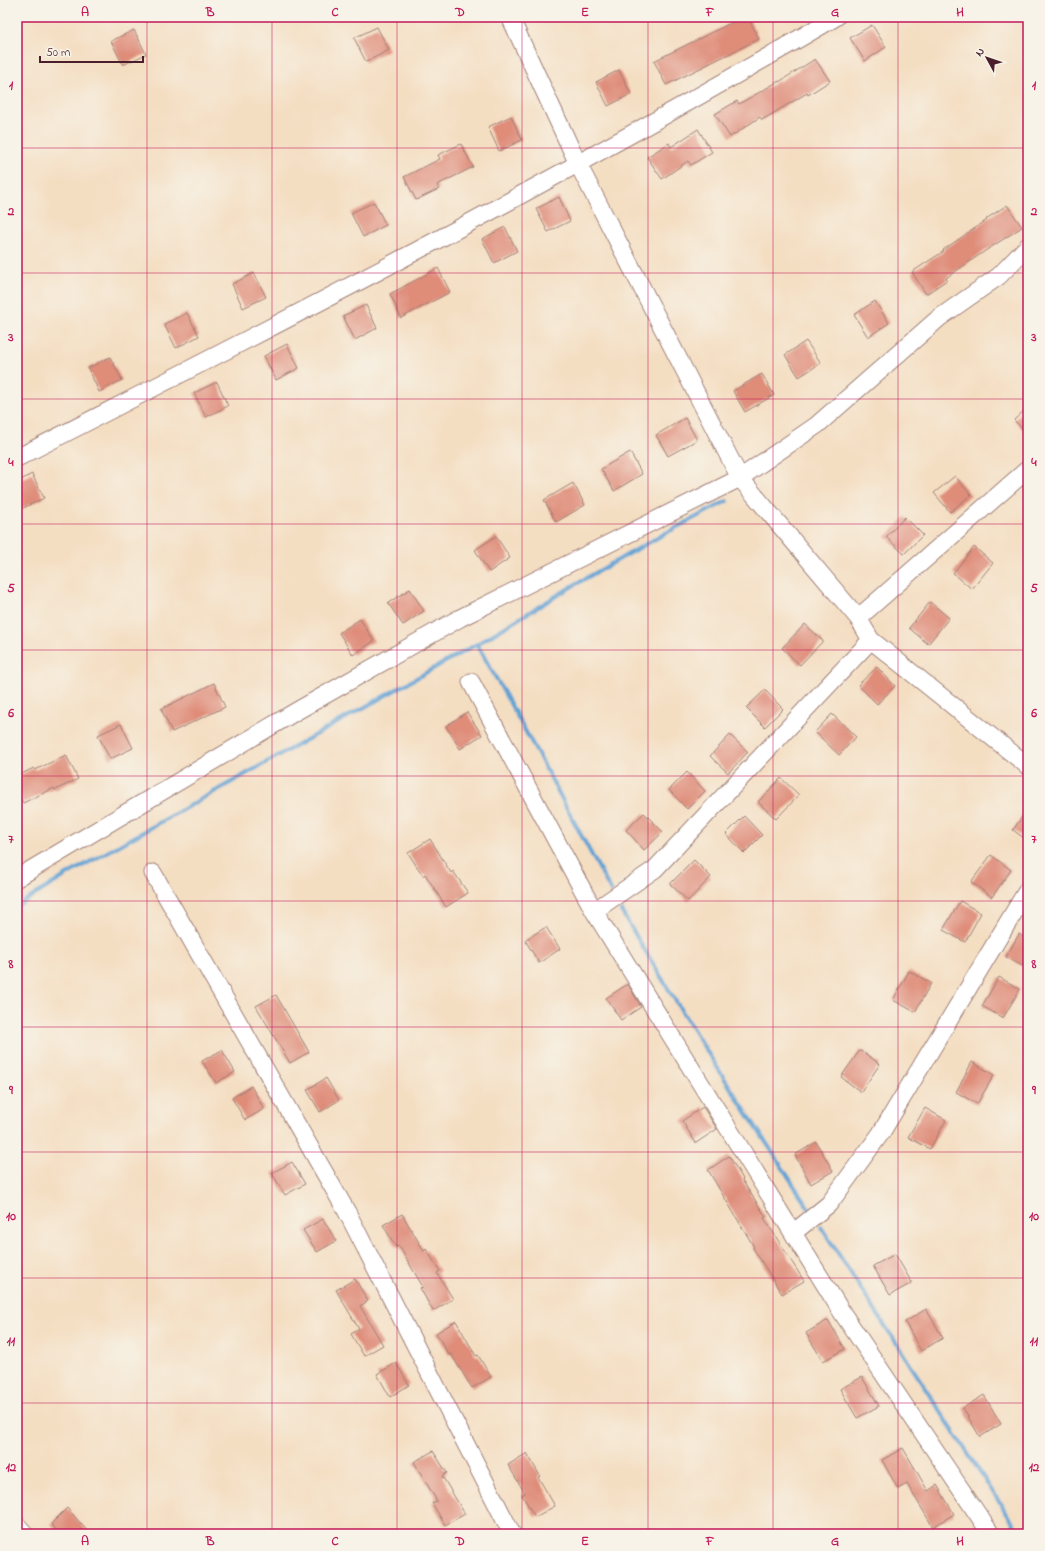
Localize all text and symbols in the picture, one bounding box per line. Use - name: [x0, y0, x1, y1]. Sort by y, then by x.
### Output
- text: A: [81, 3, 89, 22]
- text: B: [205, 3, 215, 22]
- text: C: [331, 3, 339, 22]
- text: D: [454, 3, 465, 22]
- text: E: [581, 3, 589, 22]
- text: F: [705, 3, 715, 22]
- text: G: [831, 3, 839, 22]
- text: H: [956, 3, 964, 22]
- scale bar: [40, 38, 143, 64]
- north arrow: [967, 38, 1007, 78]
- text: 50 m: [46, 44, 70, 62]
- text: N: [972, 44, 989, 60]
- text: 1: [9, 76, 14, 95]
- text: 1: [1032, 76, 1037, 95]
- text: 2: [7, 202, 15, 221]
- text: 2: [1030, 202, 1038, 221]
- text: 3: [7, 328, 14, 347]
- text: 3: [1030, 328, 1037, 347]
- text: 4: [7, 453, 14, 472]
- text: 4: [1030, 453, 1037, 472]
- text: 5: [7, 579, 15, 598]
- text: 5: [1030, 579, 1038, 598]
- text: 6: [7, 704, 14, 723]
- text: 6: [1030, 704, 1037, 723]
- text: 7: [8, 830, 14, 849]
- text: 7: [1031, 830, 1037, 849]
- text: 8: [8, 955, 14, 974]
- text: 8: [1031, 955, 1037, 974]
- text: 9: [8, 1081, 14, 1100]
- text: 9: [1031, 1081, 1037, 1100]
- text: 10: [6, 1207, 16, 1226]
- text: 10: [1029, 1207, 1039, 1226]
- text: 11: [7, 1332, 16, 1351]
- text: 11: [1030, 1332, 1039, 1351]
- text: 12: [6, 1458, 17, 1477]
- text: 12: [1029, 1458, 1040, 1477]
- text: A: [81, 1532, 89, 1551]
- text: B: [205, 1532, 215, 1551]
- text: C: [331, 1532, 339, 1551]
- text: D: [454, 1532, 465, 1551]
- text: E: [581, 1532, 589, 1551]
- text: F: [705, 1532, 715, 1551]
- text: G: [831, 1532, 839, 1551]
- text: H: [956, 1532, 964, 1551]

